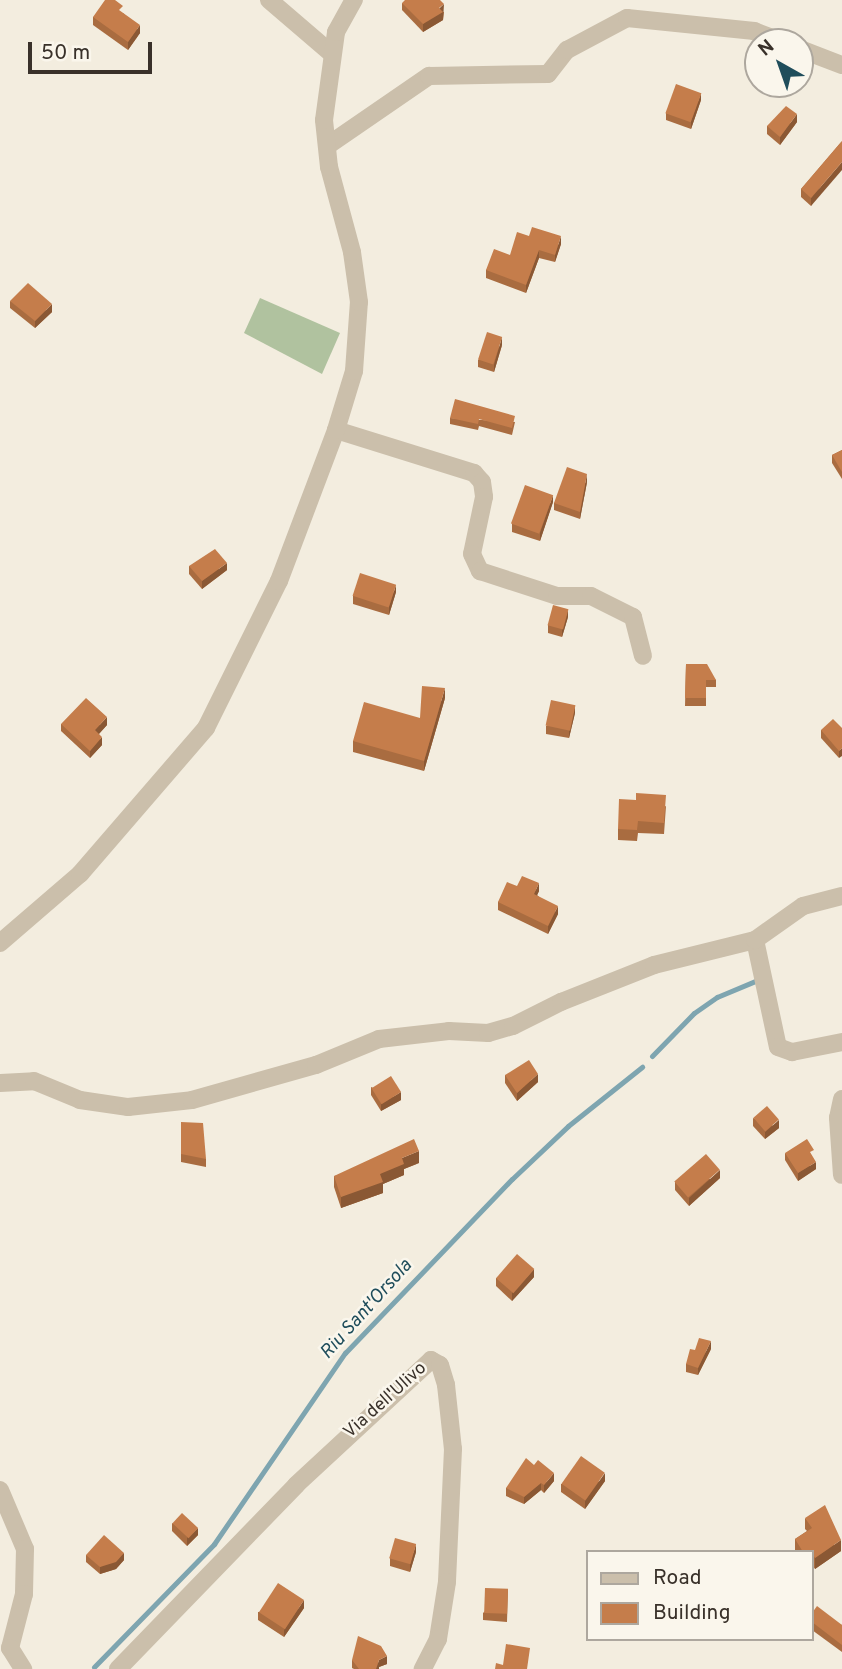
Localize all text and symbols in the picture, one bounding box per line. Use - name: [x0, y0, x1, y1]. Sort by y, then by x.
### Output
- scale bar: [32, 28, 156, 72]
- north arrow: [744, 28, 814, 98]
- text: N: [754, 35, 780, 62]
- text: 50 m: [41, 40, 90, 67]
- water label: Riu Sant'Orsola: [316, 1255, 418, 1365]
- street label: Via dell'Ulivo: [340, 1358, 432, 1444]
- legend: [586, 1550, 814, 1641]
- text: Road: [653, 1565, 702, 1592]
- text: Building: [653, 1600, 731, 1627]

